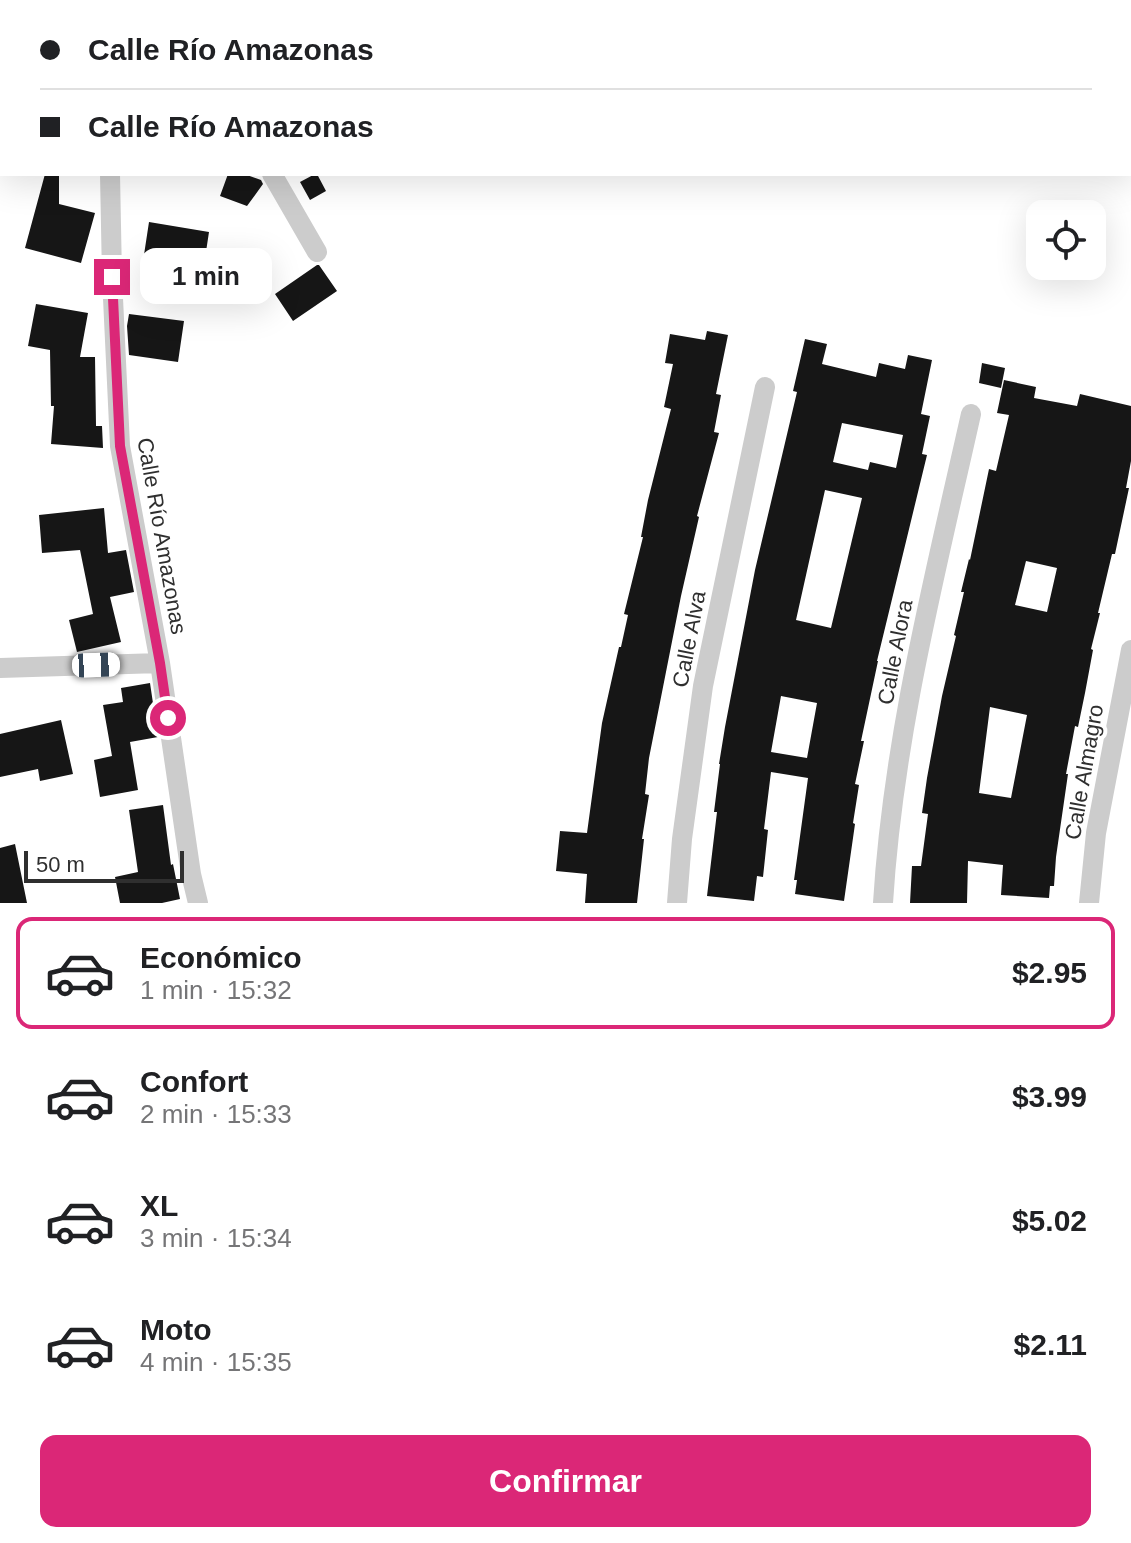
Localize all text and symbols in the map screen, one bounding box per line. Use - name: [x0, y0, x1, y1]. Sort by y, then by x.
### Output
- text: Calle Río Amazonas: [88, 33, 374, 66]
- text: Calle Río Amazonas: [88, 110, 374, 143]
- map controls: [1026, 200, 1106, 280]
- button: locate: [1026, 200, 1106, 280]
- callout: 1 min: [140, 249, 272, 305]
- route end: [94, 259, 130, 295]
- text: 1 min: [172, 261, 240, 291]
- street label: Calle Río Amazonas: [132, 436, 192, 636]
- street label: Calle Alva: [667, 588, 711, 689]
- street label: Calle Alora: [873, 597, 918, 707]
- car: [72, 652, 120, 678]
- route start: [150, 700, 186, 736]
- street label: Calle Almagro: [1060, 702, 1108, 842]
- scale bar: [24, 847, 184, 883]
- text: 50 m: [36, 852, 85, 877]
- icon: car: [44, 937, 116, 1009]
- text: Económico: [140, 941, 302, 974]
- text: $2.95: [1012, 956, 1087, 989]
- text: 1 min · 15:32: [140, 975, 292, 1005]
- icon: car: [44, 1061, 116, 1133]
- text: Confort: [140, 1065, 248, 1098]
- text: $3.99: [1012, 1080, 1087, 1113]
- text: 2 min · 15:33: [140, 1099, 292, 1129]
- icon: car: [44, 1185, 116, 1257]
- text: XL: [140, 1189, 178, 1222]
- text: $5.02: [1012, 1204, 1087, 1237]
- text: 3 min · 15:34: [140, 1223, 292, 1253]
- icon: car: [44, 1309, 116, 1381]
- text: Moto: [140, 1313, 212, 1346]
- text: $2.11: [1014, 1328, 1087, 1361]
- text: 4 min · 15:35: [140, 1347, 292, 1377]
- button: Confirmar: [40, 1435, 1091, 1527]

